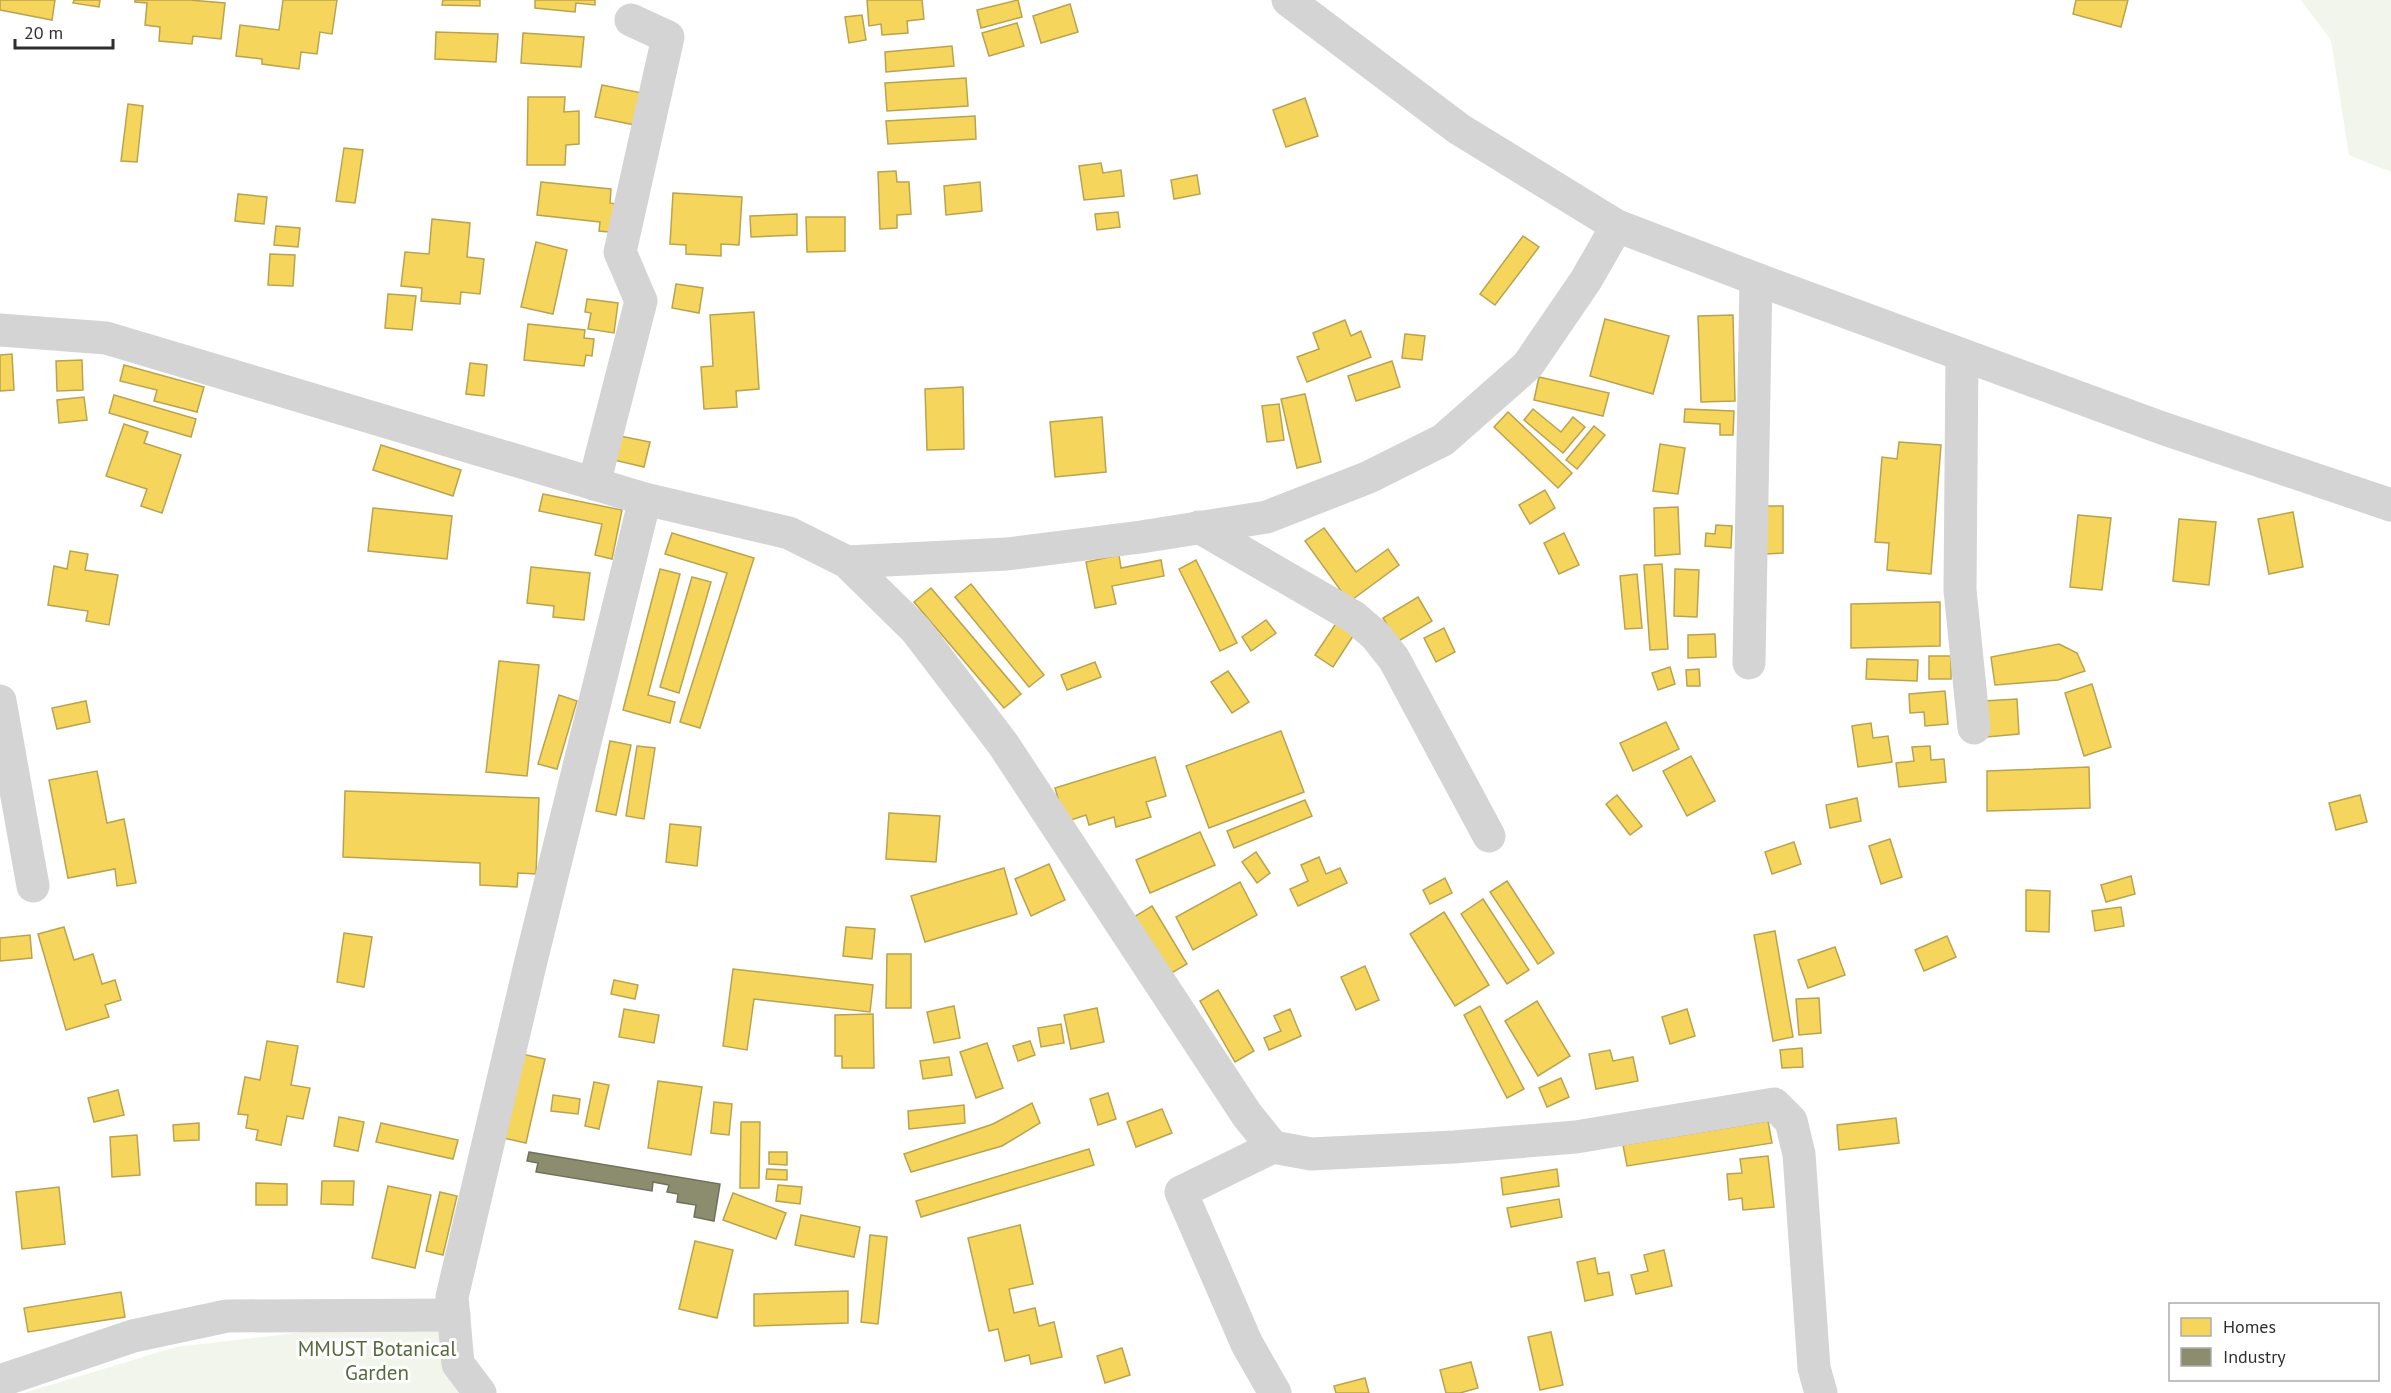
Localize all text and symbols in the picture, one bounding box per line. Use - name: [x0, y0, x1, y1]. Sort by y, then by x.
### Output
- scale bar: [15, 12, 112, 50]
- text: 20 m: [24, 21, 63, 44]
- legend: [2169, 1303, 2379, 1381]
- text: Homes: [2223, 1315, 2276, 1338]
- park label: MMUST Botanical Garden: [298, 1335, 456, 1386]
- text: Industry: [2223, 1345, 2286, 1368]

